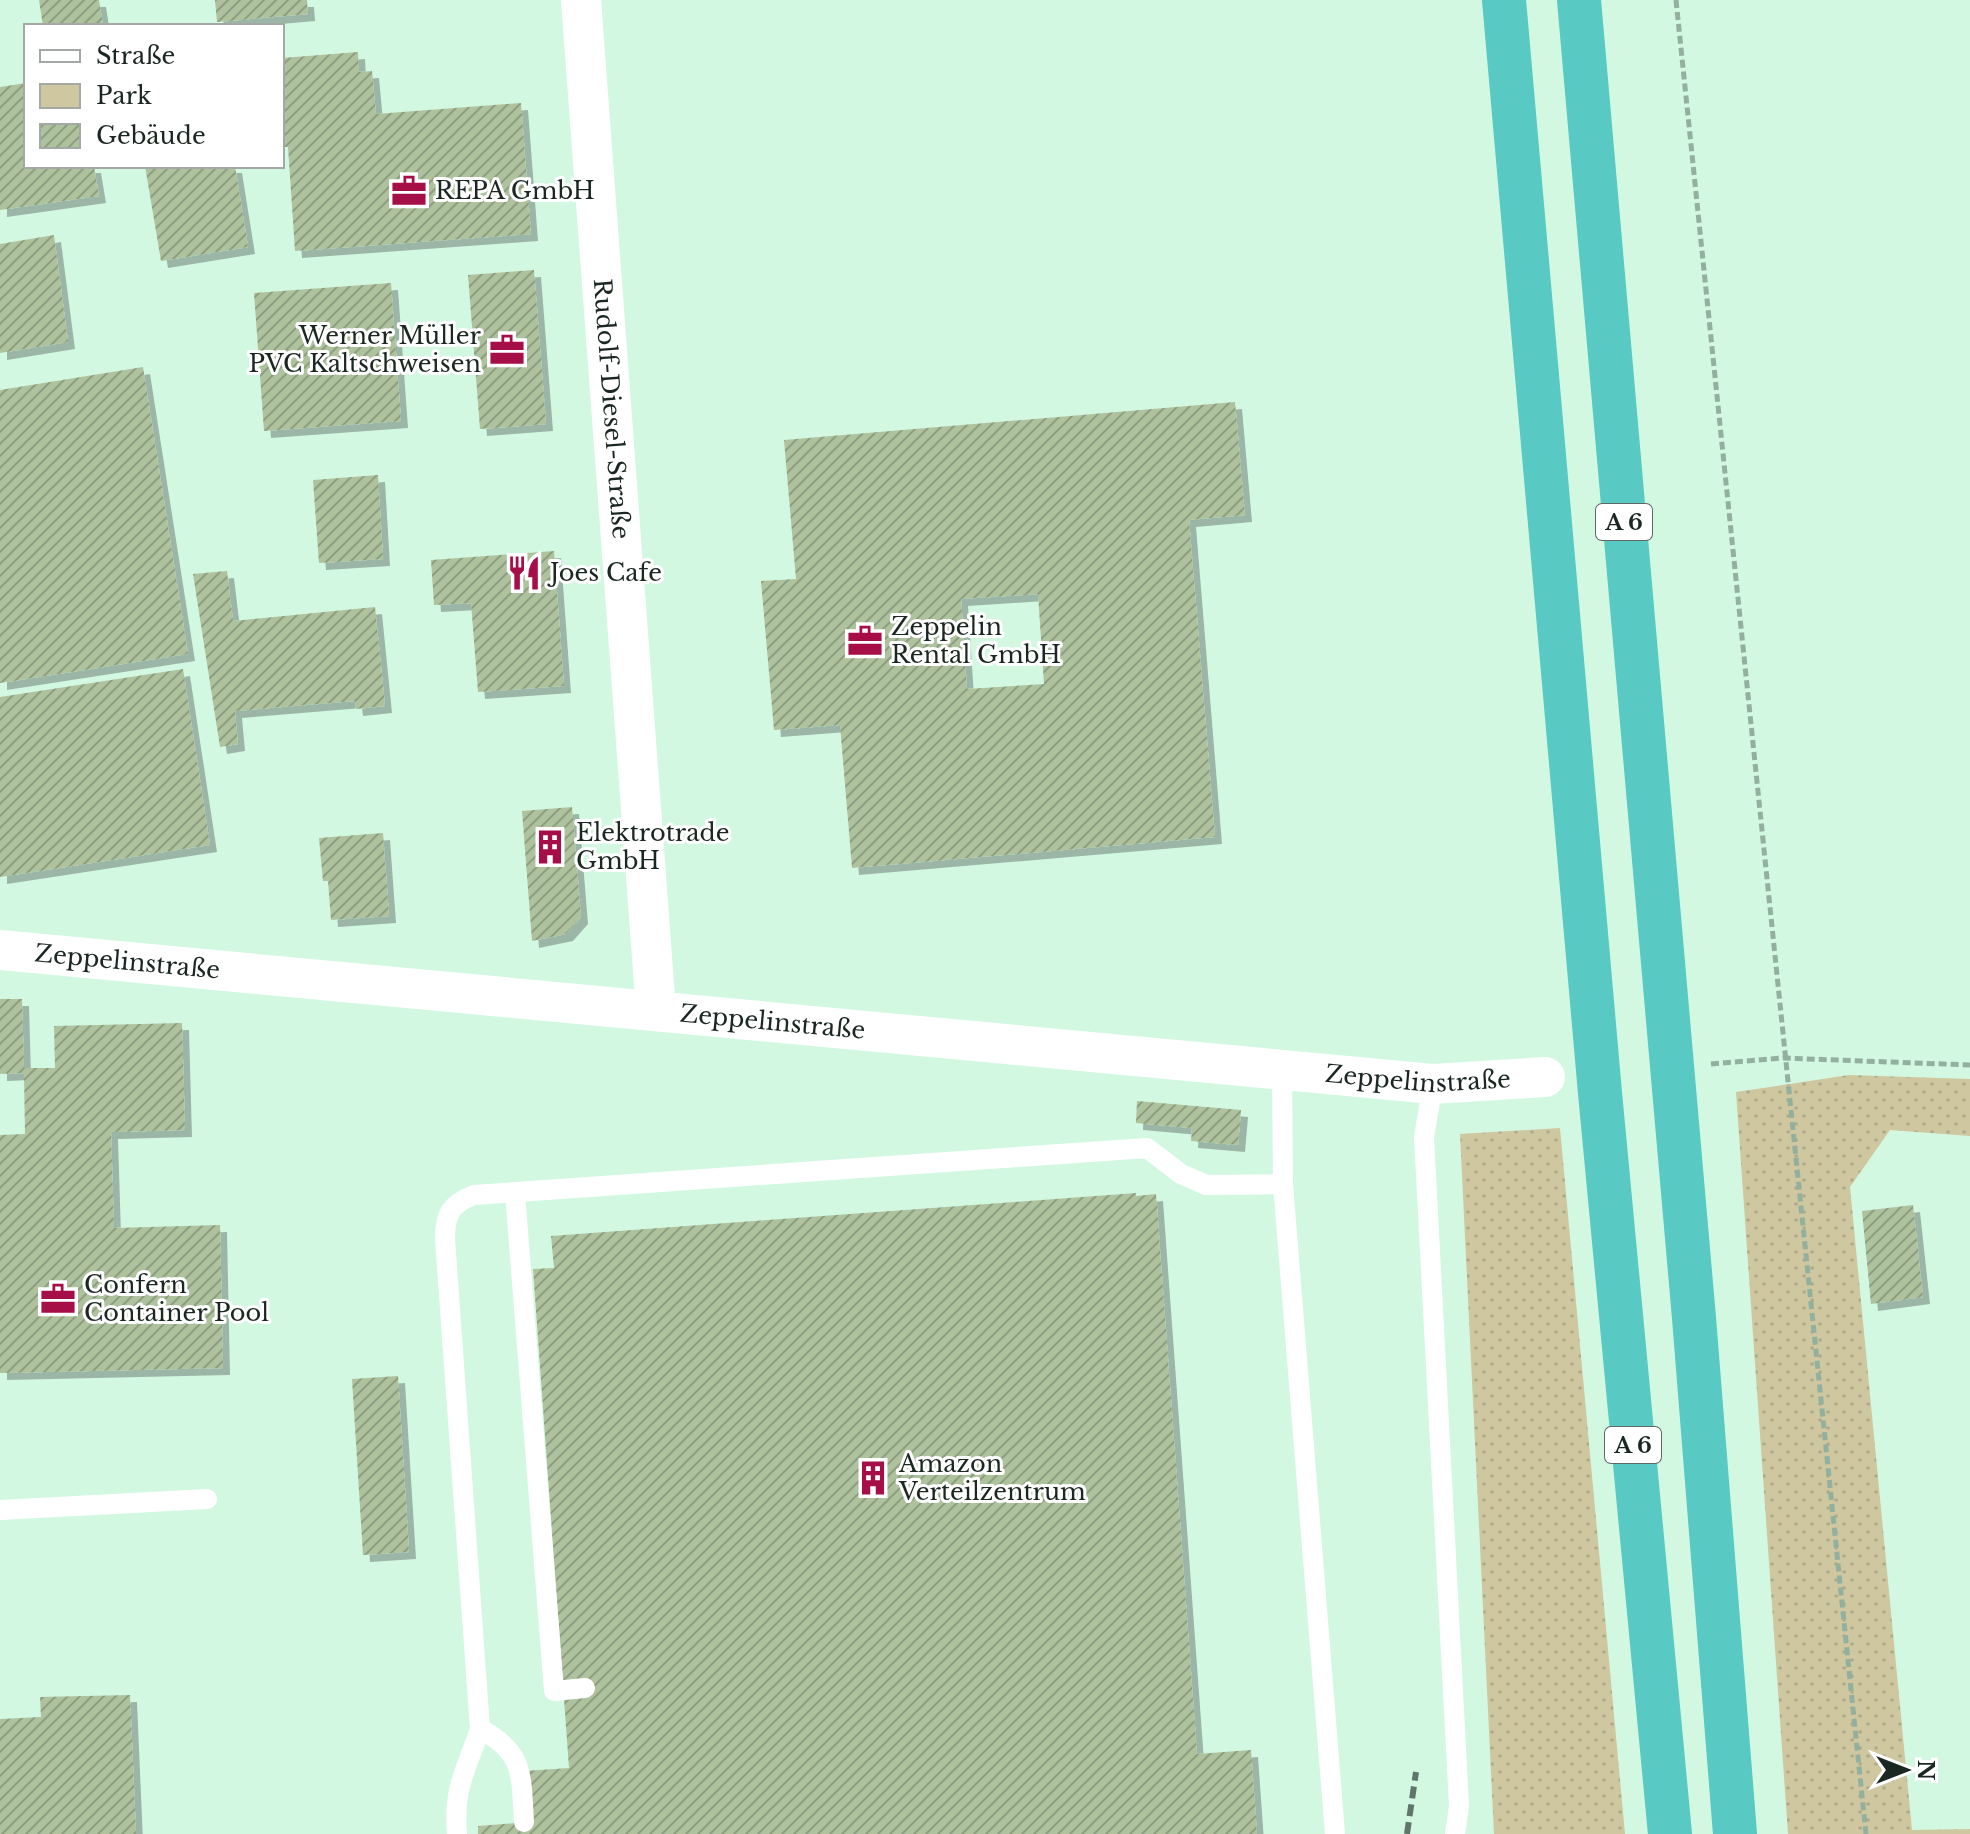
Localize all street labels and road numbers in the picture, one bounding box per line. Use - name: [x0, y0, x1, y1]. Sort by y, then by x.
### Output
- street label: Rudolf-Diesel-Straße: [588, 278, 636, 540]
- road number: A 6: [1596, 504, 1652, 540]
- street label: Zeppelinstraße: [34, 938, 221, 985]
- street label: Zeppelinstraße: [679, 999, 867, 1045]
- street label: Zeppelinstraße: [1324, 1059, 1512, 1098]
- road number: A 6: [1605, 1427, 1661, 1463]

